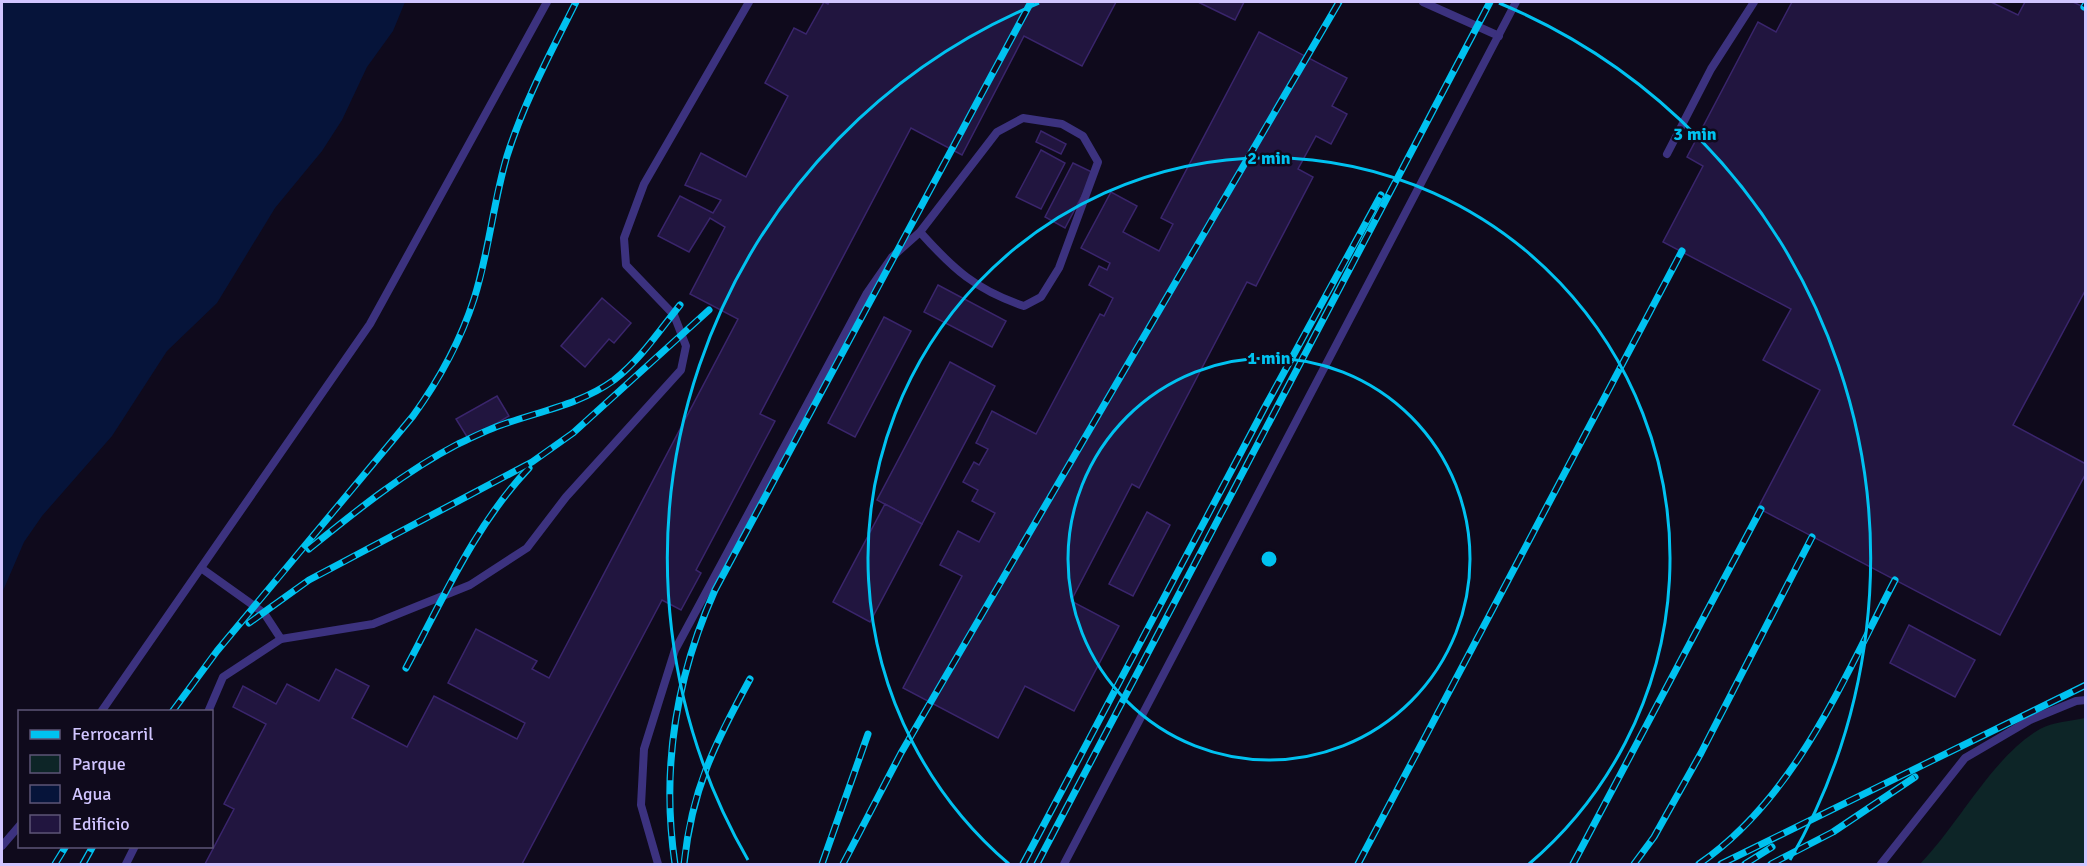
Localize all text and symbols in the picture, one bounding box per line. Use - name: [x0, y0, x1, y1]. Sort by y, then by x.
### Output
- text: 3 min: [1673, 123, 1717, 145]
- text: 2 min: [1247, 147, 1291, 169]
- text: 1 min: [1247, 347, 1291, 369]
- centre of rings: [1259, 549, 1279, 569]
- legend: [18, 710, 213, 848]
- text: Ferrocarril: [72, 723, 153, 745]
- text: Parque: [72, 753, 126, 775]
- text: Agua: [72, 783, 111, 805]
- text: Edificio: [72, 813, 130, 835]

